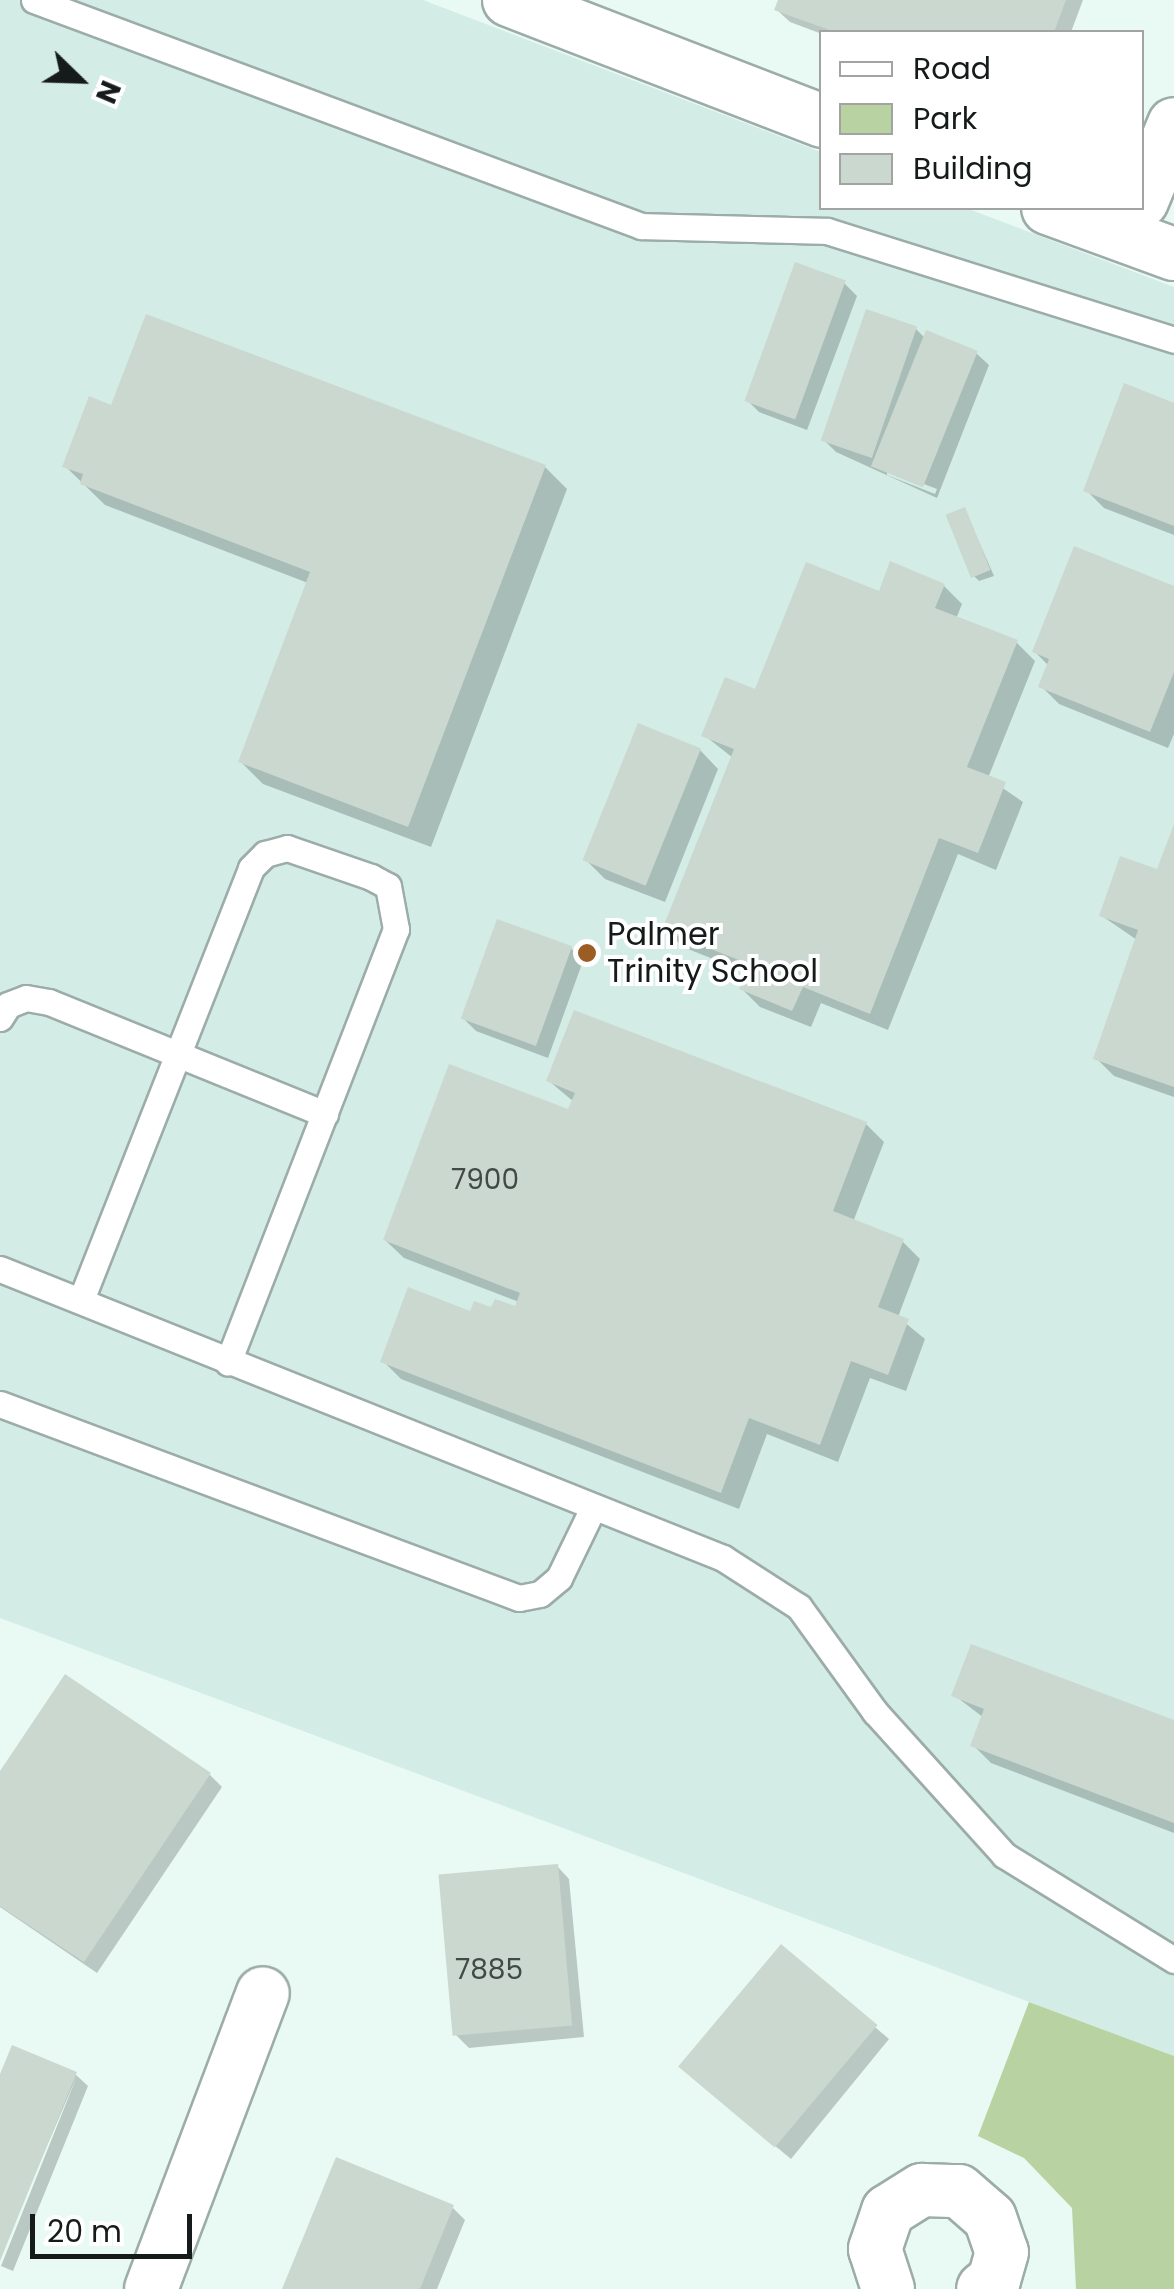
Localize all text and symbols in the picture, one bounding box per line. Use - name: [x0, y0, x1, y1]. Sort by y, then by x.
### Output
- north arrow: [30, 30, 130, 130]
- legend: [819, 30, 1144, 210]
- text: Road: [913, 47, 991, 90]
- text: N: [86, 75, 130, 109]
- text: Park: [913, 97, 977, 140]
- text: Building: [913, 147, 1033, 190]
- place label: Palmer Trinity School: [607, 916, 818, 991]
- marker: Palmer Trinity School: [576, 942, 598, 964]
- house number: 7900: [451, 1163, 519, 1197]
- house number: 7885: [455, 1953, 523, 1987]
- scale bar: [35, 2194, 198, 2256]
- text: 20 m: [47, 2210, 122, 2253]

